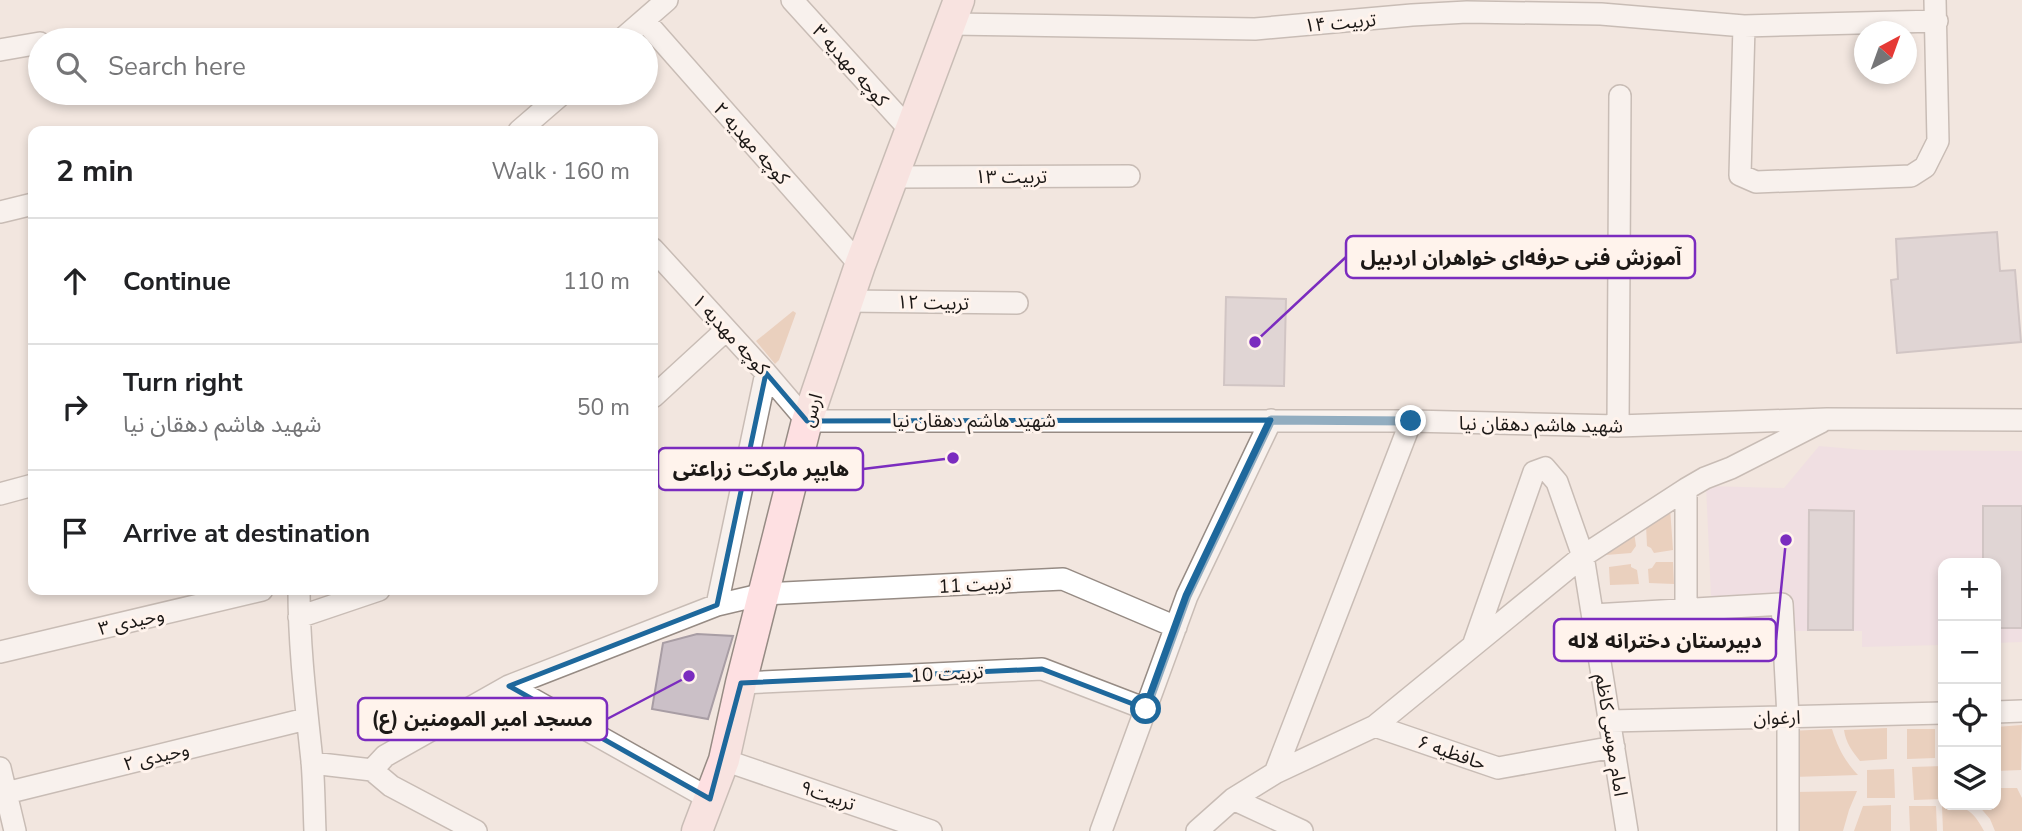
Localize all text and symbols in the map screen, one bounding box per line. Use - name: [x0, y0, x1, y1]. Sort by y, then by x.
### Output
- street label: تربیت ۱۴: [1303, 7, 1377, 39]
- street label: کوچه مهدیه ۳: [806, 19, 895, 113]
- north arrow: [1854, 21, 1917, 84]
- search box: [28, 28, 658, 105]
- icon: search: [52, 48, 90, 86]
- text: Search here: [108, 49, 246, 84]
- street label: کوچه مهدیه ۲: [707, 97, 796, 191]
- text: 2 min: [56, 151, 134, 192]
- text: Walk · 160 m: [491, 156, 630, 187]
- street label: تربیت ۱۳: [975, 164, 1047, 190]
- callout: آموزش فنی حرفه‌ای خواهران اردبیل: [1346, 236, 1695, 278]
- text: آموزش فنی حرفه‌ای خواهران اردبیل: [1360, 244, 1683, 272]
- icon: ahead: [56, 262, 94, 300]
- text: Continue: [123, 264, 231, 299]
- text: 110 m: [563, 266, 630, 297]
- street label: کوچه مهدیه ۱: [686, 288, 776, 382]
- street label: تربیت ۱۲: [897, 289, 969, 317]
- text: Turn right: [123, 365, 242, 400]
- icon: right: [56, 388, 94, 426]
- street label: ارس: [795, 390, 829, 430]
- text: 50 m: [577, 392, 630, 423]
- route end: [1395, 405, 1426, 436]
- street label: شهید هاشم دهقان نیا: [892, 408, 1056, 435]
- text: شهید هاشم دهقان نیا: [123, 409, 322, 440]
- street label: شهید هاشم دهقان نیا: [1459, 411, 1623, 440]
- callout: هایپر مارکت زراعتی: [658, 448, 863, 490]
- text: هایپر مارکت زراعتی: [673, 455, 849, 483]
- icon: arrive: [56, 514, 94, 552]
- text: Arrive at destination: [123, 516, 370, 551]
- map controls: [1938, 558, 2001, 810]
- button: +: [1938, 558, 2001, 621]
- street label: تربیت 11: [938, 570, 1012, 600]
- street label: وحیدی ۳: [96, 602, 167, 642]
- callout: دبیرستان دخترانه لاله: [1554, 619, 1776, 661]
- button: −: [1938, 621, 2001, 684]
- text: دبیرستان دخترانه لاله: [1568, 627, 1762, 655]
- street label: تربیت 10: [910, 659, 984, 689]
- street label: امام موسی کاظم: [1588, 672, 1634, 798]
- button: locate: [1938, 684, 2001, 747]
- route start: [1130, 693, 1161, 724]
- callout: مسجد امیر المومنین (ع): [358, 698, 607, 740]
- text: مسجد امیر المومنین (ع): [371, 705, 593, 734]
- street label: ارغوان: [1753, 705, 1801, 731]
- street label: حافظیه ۶: [1414, 729, 1489, 777]
- street label: وحیدی ۲: [121, 736, 192, 778]
- button: layers: [1938, 747, 2001, 810]
- street label: تربیت۹: [797, 774, 859, 817]

